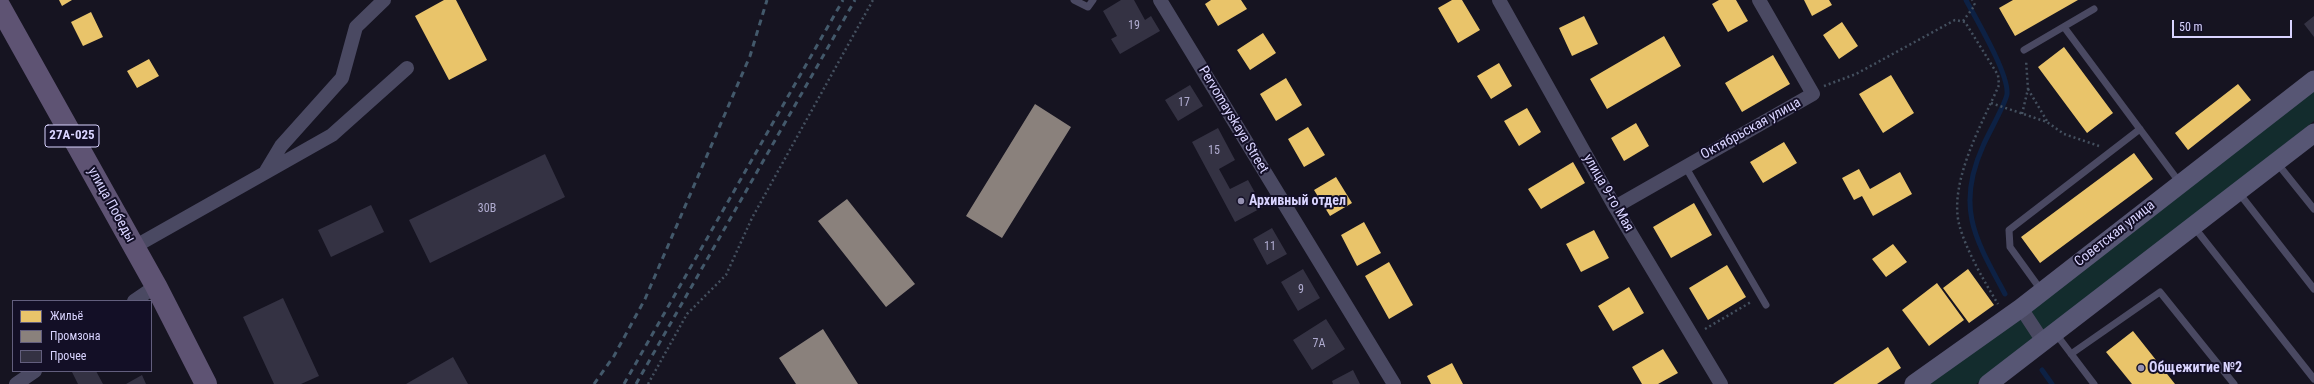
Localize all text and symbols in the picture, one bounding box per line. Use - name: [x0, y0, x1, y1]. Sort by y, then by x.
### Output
- scale bar: [2174, 12, 2294, 38]
- house number: 19: [1128, 19, 1140, 33]
- text: 50 m: [2179, 20, 2203, 34]
- street label: Pervomayskaya Street: [1194, 63, 1272, 177]
- street label: Октябрьская улица: [1698, 95, 1804, 163]
- house number: 17: [1178, 96, 1190, 110]
- road number: 27А-025: [45, 125, 99, 147]
- house number: 15: [1208, 144, 1220, 158]
- street label: улица 9-го Мая: [1579, 151, 1637, 235]
- street label: улица Победы: [83, 165, 139, 245]
- place label: Архивный отдел: [1249, 193, 1346, 209]
- marker: Архивный отдел: [1236, 196, 1246, 206]
- street label: Советская улица: [2071, 197, 2159, 271]
- house number: 30В: [478, 202, 496, 216]
- house number: 11: [1264, 240, 1276, 254]
- house number: 9: [1298, 283, 1304, 297]
- legend: [12, 300, 152, 372]
- text: Жильё: [50, 309, 83, 323]
- text: Промзона: [50, 329, 100, 343]
- house number: 7А: [1313, 337, 1325, 351]
- text: Прочее: [50, 349, 86, 363]
- place label: Общежитие №2: [2149, 360, 2242, 376]
- marker: Общежитие №2: [2136, 363, 2146, 373]

